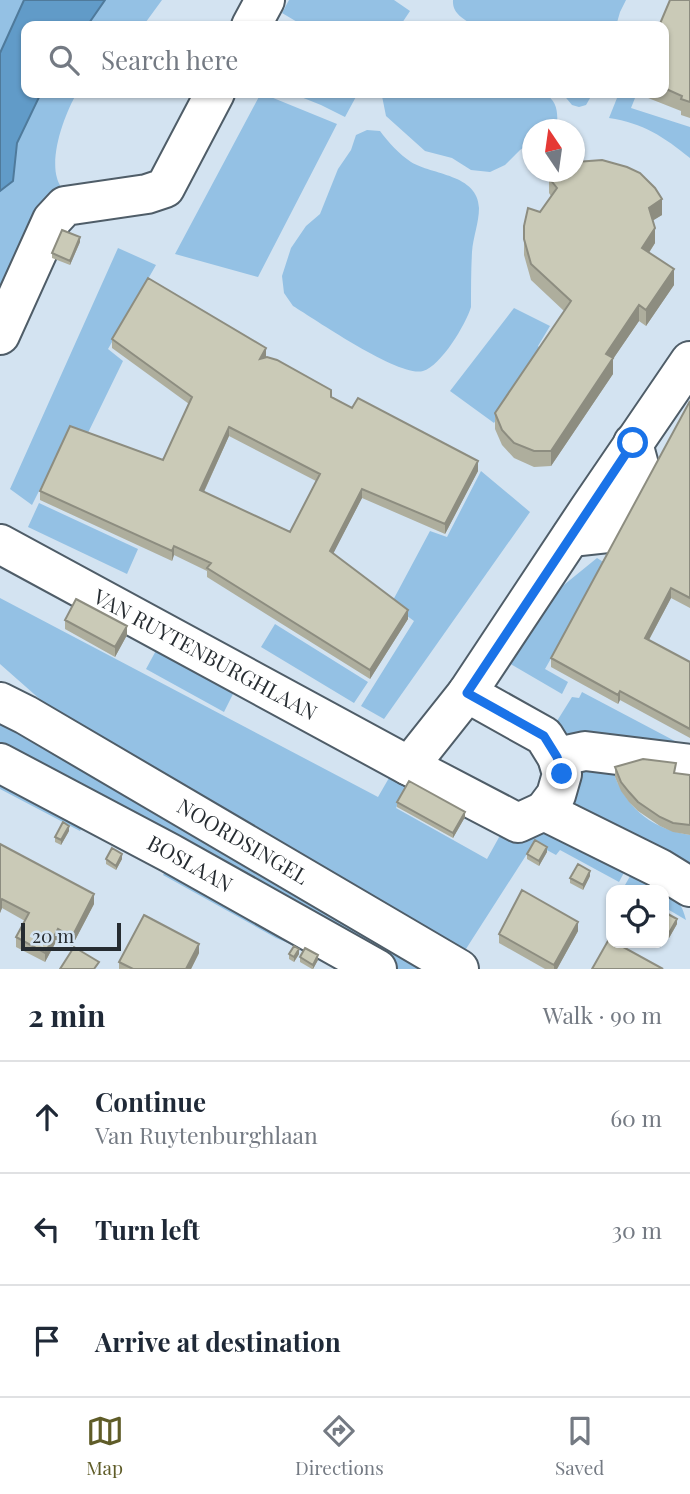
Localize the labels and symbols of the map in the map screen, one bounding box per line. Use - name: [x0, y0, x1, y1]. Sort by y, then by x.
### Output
- north arrow: [522, 119, 585, 182]
- route start: [617, 427, 648, 458]
- street label: VAN RUYTENBURGHLAAN: [88, 581, 323, 726]
- route end: [546, 758, 577, 789]
- street label: NOORDSINGEL: [173, 791, 314, 890]
- street label: BOSLAAN: [143, 828, 238, 897]
- scale bar: [21, 920, 121, 952]

